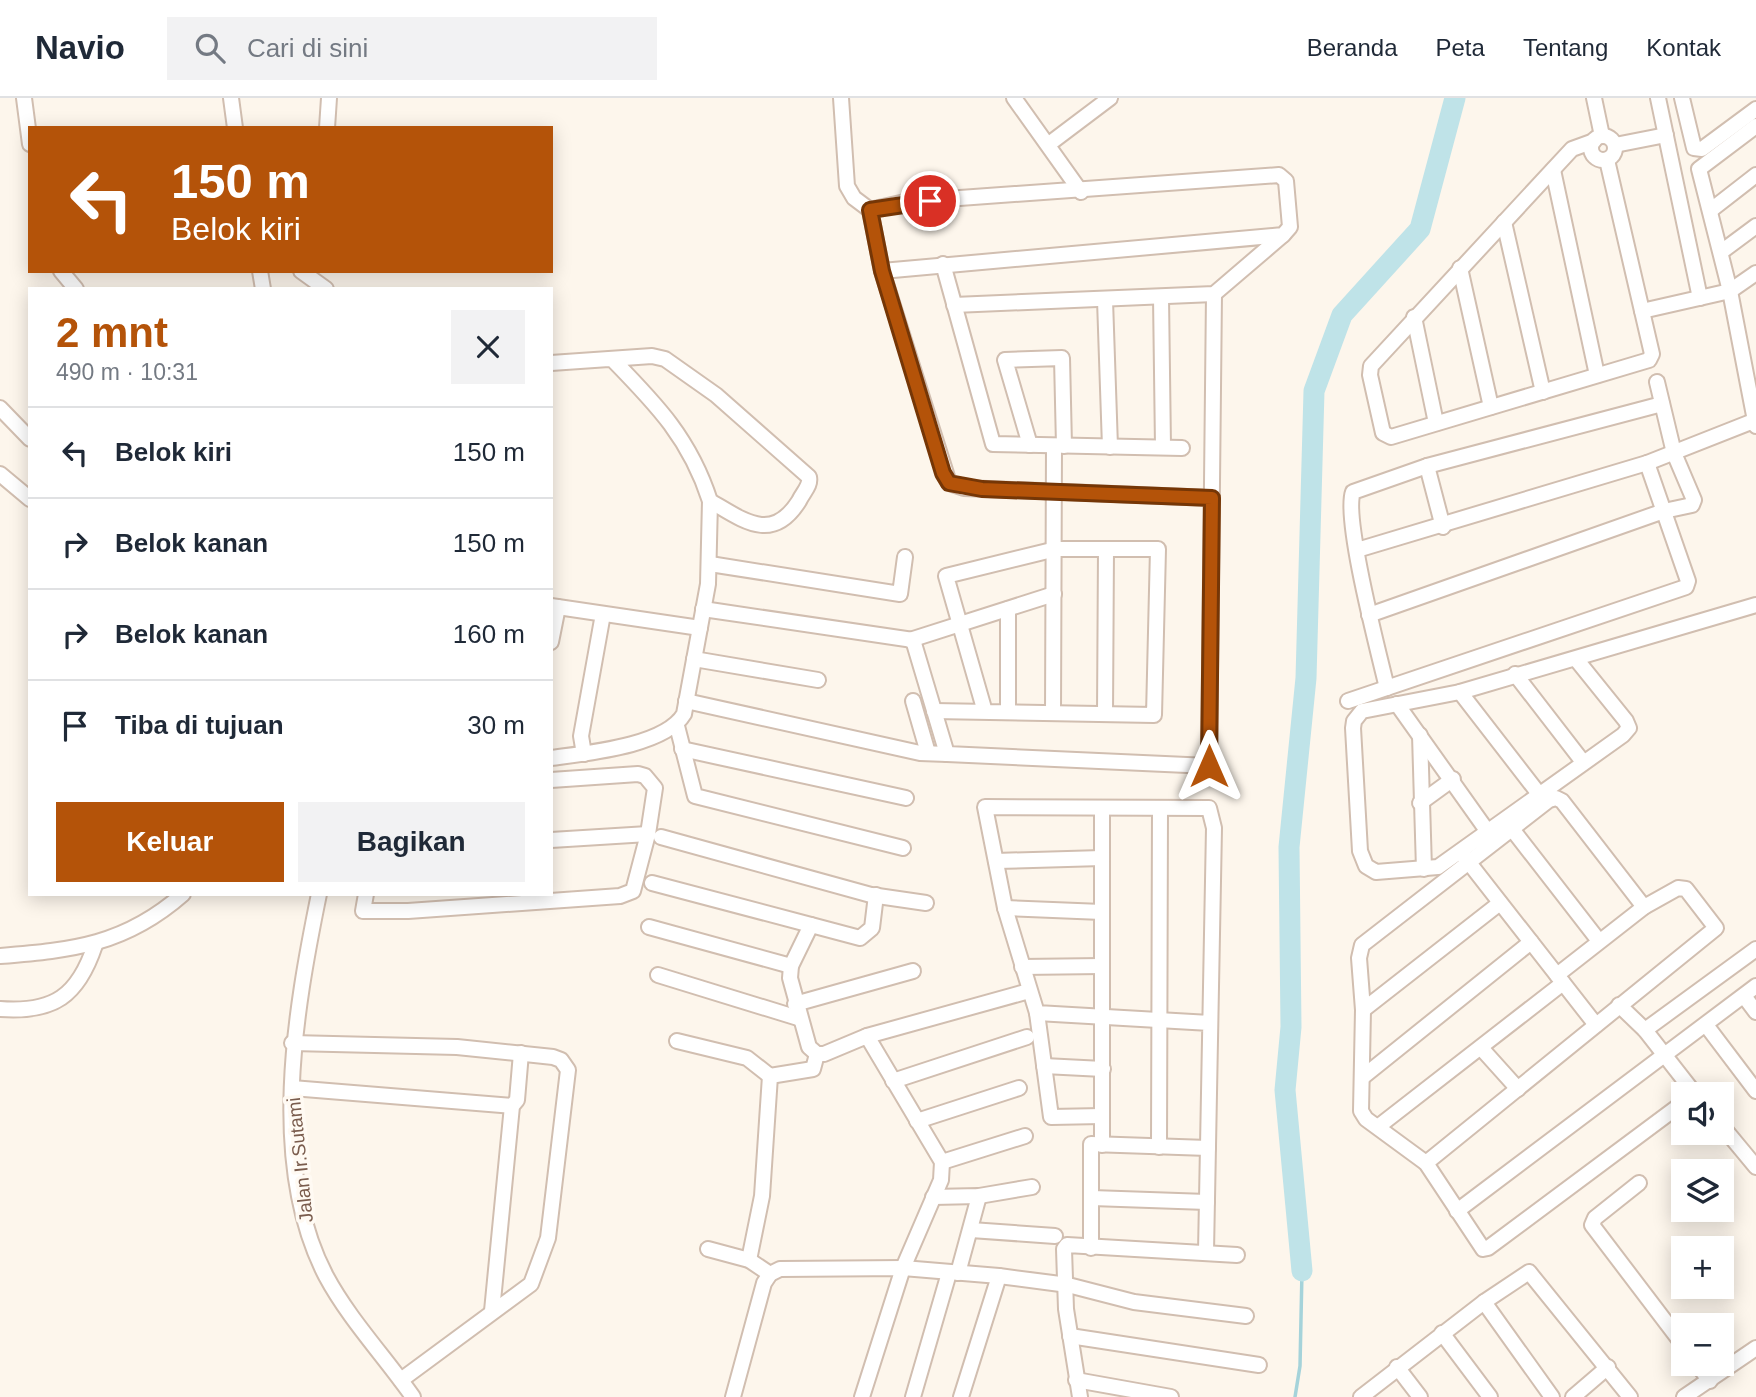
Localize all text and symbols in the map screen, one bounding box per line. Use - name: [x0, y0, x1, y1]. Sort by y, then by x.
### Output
- search box: [167, 17, 657, 80]
- text: Navio: [35, 29, 125, 66]
- icon: search: [191, 29, 229, 67]
- text: Cari di sini: [247, 33, 368, 63]
- text: Beranda: [1307, 34, 1398, 61]
- text: Peta: [1436, 34, 1485, 61]
- text: Tentang: [1523, 34, 1608, 61]
- text: Kontak: [1646, 34, 1721, 61]
- icon: left: [56, 154, 147, 245]
- text: 150 m: [171, 154, 310, 208]
- pin: [900, 171, 960, 231]
- icon: arrive: [911, 182, 949, 220]
- text: Belok kiri: [171, 211, 301, 247]
- text: 2 mnt: [56, 309, 168, 356]
- button: close: [451, 310, 525, 384]
- text: 490 m · 10:31: [56, 359, 198, 385]
- icon: left: [56, 434, 94, 472]
- text: Belok kiri: [115, 437, 232, 467]
- text: 150 m: [453, 437, 525, 467]
- icon: right: [56, 525, 94, 563]
- text: Belok kanan: [115, 528, 268, 558]
- text: 150 m: [453, 528, 525, 558]
- icon: right: [56, 616, 94, 654]
- text: Belok kanan: [115, 619, 268, 649]
- text: 160 m: [453, 619, 525, 649]
- icon: arrive: [56, 707, 94, 745]
- text: Tiba di tujuan: [115, 710, 284, 740]
- text: 30 m: [467, 710, 525, 740]
- position arrow: [1172, 729, 1246, 803]
- button: Keluar: [56, 802, 284, 882]
- button: Bagikan: [298, 802, 525, 882]
- map controls: [1671, 1082, 1734, 1376]
- button: sound: [1671, 1082, 1734, 1145]
- street label: Jalan Ir.Sutami: [283, 1096, 317, 1224]
- button: layers: [1671, 1159, 1734, 1222]
- button: +: [1671, 1236, 1734, 1299]
- button: −: [1671, 1313, 1734, 1376]

